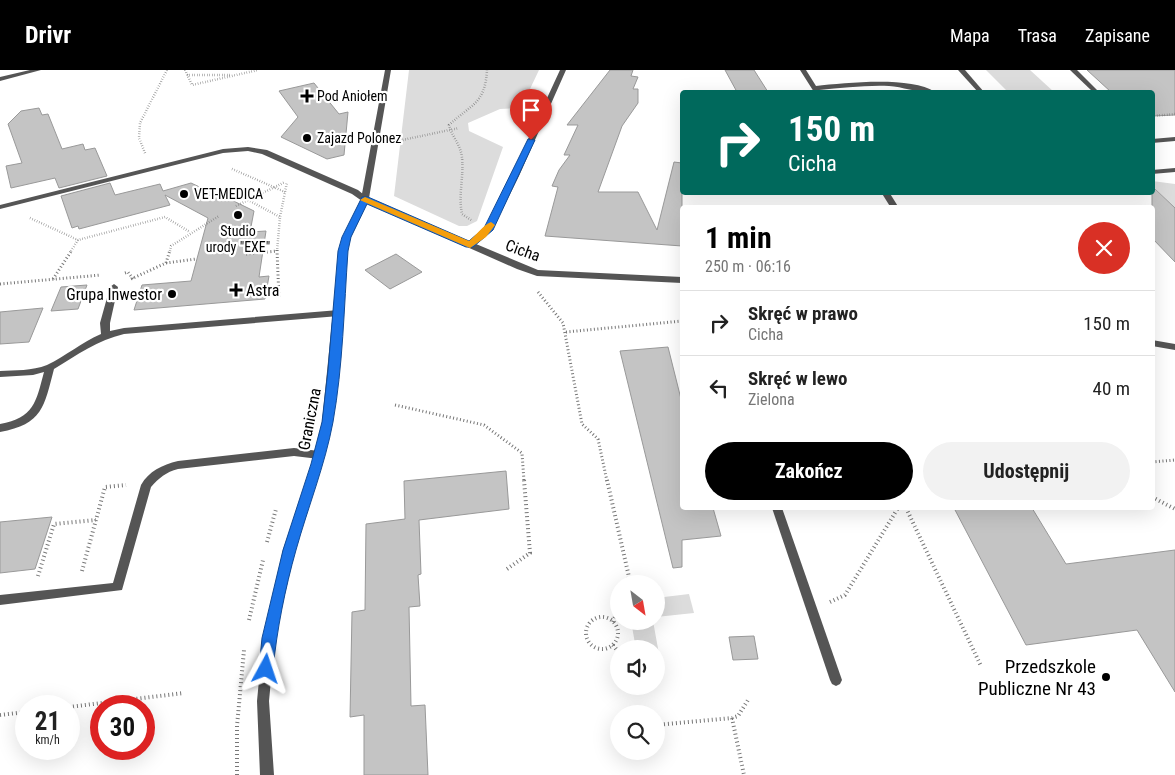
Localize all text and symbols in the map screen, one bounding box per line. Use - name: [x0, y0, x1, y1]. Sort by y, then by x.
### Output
- text: Drivr: [25, 21, 71, 49]
- text: Mapa: [950, 25, 990, 46]
- text: Trasa: [1018, 25, 1057, 46]
- text: Zapisane: [1085, 25, 1150, 46]
- place label: Pod Aniołem: [317, 88, 388, 104]
- pin: [510, 89, 552, 140]
- marker: Pod Aniołem: [301, 90, 313, 102]
- icon: arrive: [517, 96, 545, 124]
- text: 150 m: [788, 109, 875, 150]
- icon: right: [705, 110, 770, 175]
- place label: Zajazd Polonez: [317, 130, 402, 146]
- marker: Zajazd Polonez: [301, 132, 313, 144]
- text: Cicha: [788, 151, 837, 176]
- place label: VET-MEDICA: [194, 186, 263, 202]
- marker: VET-MEDICA: [178, 188, 190, 200]
- marker: Studio urody "EXE": [232, 209, 244, 221]
- text: 1 min: [705, 220, 772, 255]
- button: close: [1078, 222, 1130, 274]
- place label: Studio urody "EXE": [206, 223, 270, 255]
- street label: Cicha: [503, 235, 543, 265]
- text: 250 m · 06:16: [705, 257, 791, 276]
- place label: Astra: [246, 281, 279, 300]
- marker: Astra: [230, 284, 242, 296]
- place label: Grupa Inwestor: [66, 285, 162, 304]
- marker: Grupa Inwestor: [166, 288, 178, 300]
- text: Skręć w prawo: [748, 302, 858, 325]
- icon: right: [705, 309, 733, 337]
- text: 150 m: [1083, 312, 1130, 335]
- text: Cicha: [748, 325, 784, 344]
- text: Skręć w lewo: [748, 367, 847, 390]
- icon: left: [705, 374, 733, 402]
- text: 40 m: [1093, 377, 1130, 400]
- street label: Graniczna: [294, 386, 325, 452]
- text: Zielona: [748, 390, 795, 409]
- button: Zakończ: [705, 442, 913, 500]
- button: Udostępnij: [923, 442, 1130, 500]
- north arrow: [610, 575, 665, 630]
- map controls: [610, 575, 665, 760]
- button: sound: [610, 640, 665, 695]
- position arrow: [239, 642, 291, 694]
- place label: Przedszkole Publiczne Nr 43: [978, 655, 1096, 700]
- marker: Przedszkole Publiczne Nr 43: [1100, 671, 1112, 683]
- speed limit sign: 30: [90, 695, 155, 760]
- button: search: [610, 705, 665, 760]
- text: 21: [35, 707, 60, 736]
- text: km/h: [35, 733, 60, 747]

